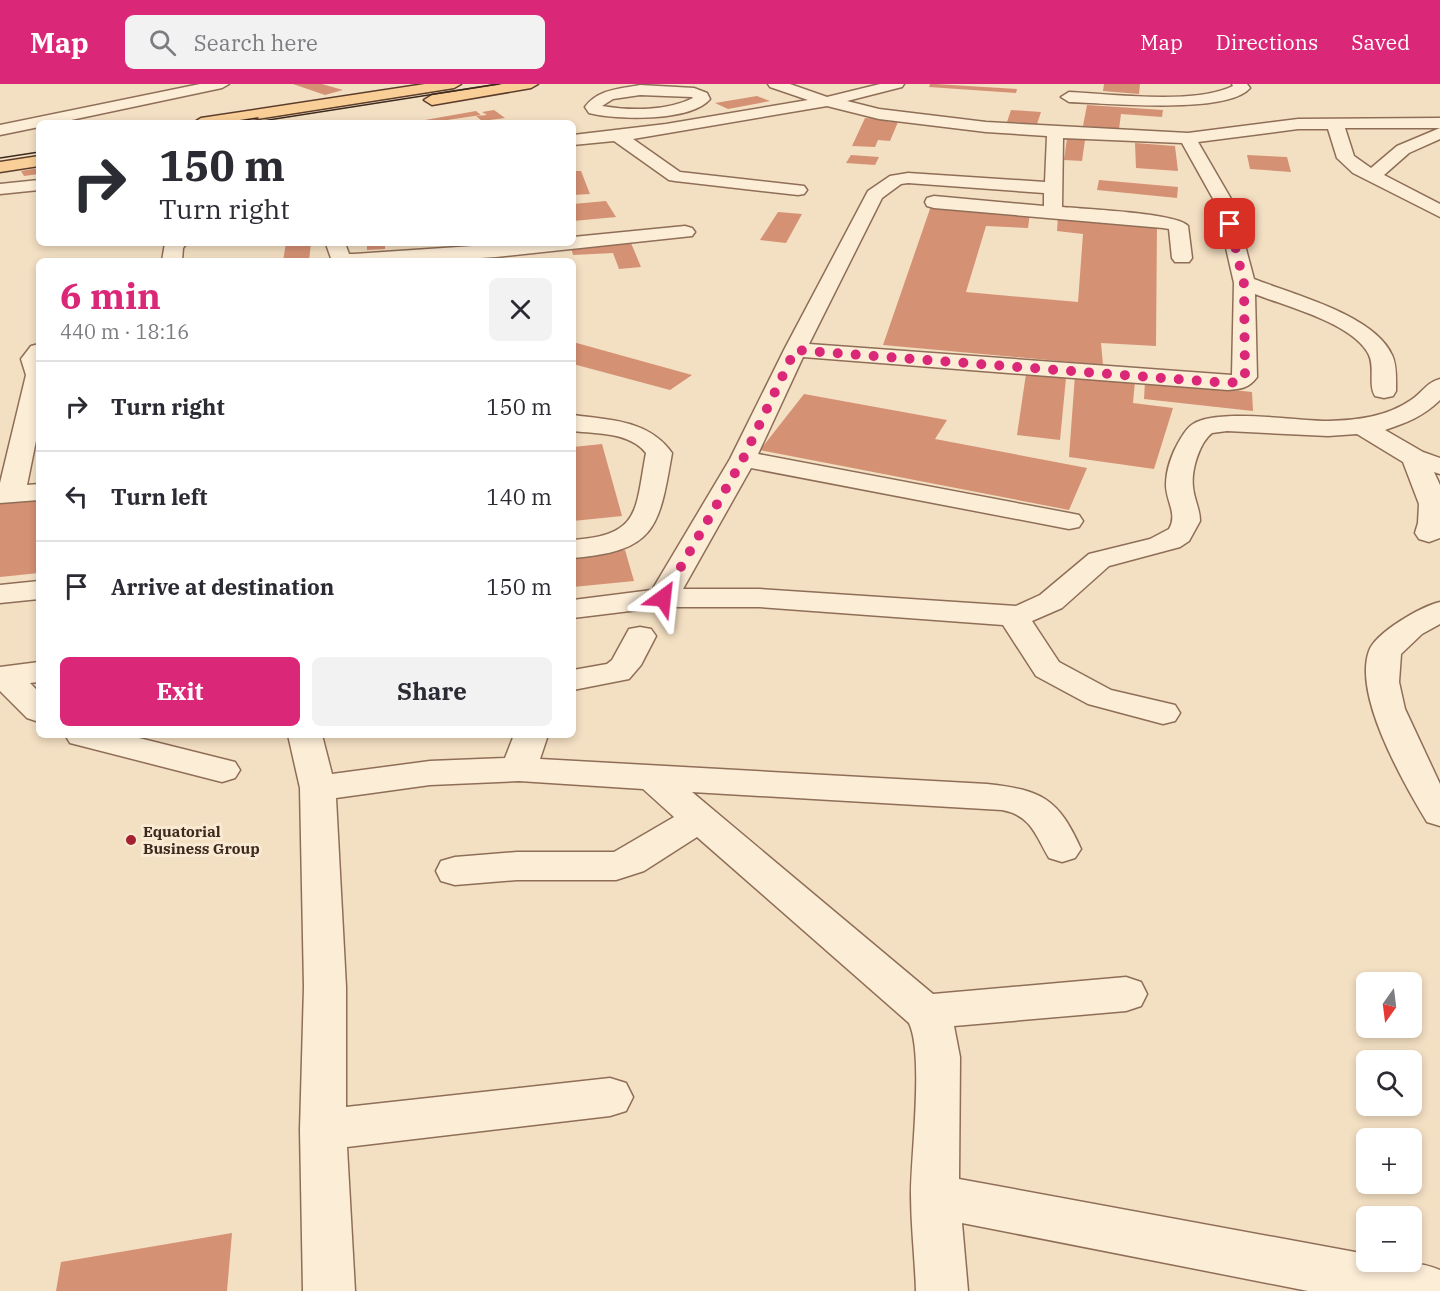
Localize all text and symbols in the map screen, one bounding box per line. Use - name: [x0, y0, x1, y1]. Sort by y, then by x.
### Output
- search box: [125, 15, 545, 69]
- text: Map: [30, 24, 89, 61]
- icon: search: [146, 26, 179, 59]
- text: Search here: [194, 28, 318, 57]
- text: Map: [1140, 28, 1183, 56]
- text: Directions: [1216, 28, 1318, 56]
- text: Saved: [1351, 28, 1410, 56]
- text: 150 m: [159, 138, 285, 193]
- icon: right: [60, 144, 138, 222]
- text: Turn right: [159, 191, 290, 226]
- pin: [1204, 198, 1255, 249]
- icon: arrive: [1213, 207, 1246, 240]
- text: 6 min: [60, 272, 161, 319]
- button: close: [489, 278, 552, 341]
- text: 440 m · 18:16: [60, 318, 189, 345]
- icon: right: [60, 390, 93, 423]
- text: Turn right: [111, 392, 225, 421]
- text: 150 m: [486, 392, 552, 421]
- icon: left: [60, 480, 93, 513]
- text: Turn left: [111, 482, 207, 511]
- text: 140 m: [486, 482, 552, 511]
- position arrow: [631, 566, 695, 630]
- icon: arrive: [60, 570, 93, 603]
- text: Arrive at destination: [111, 572, 334, 601]
- text: 150 m: [486, 572, 552, 601]
- button: Exit: [60, 657, 300, 726]
- button: Share: [312, 657, 552, 726]
- place label: Equatorial Business Group: [143, 822, 260, 858]
- marker: Equatorial Business Group: [124, 833, 138, 847]
- north arrow: [1356, 972, 1422, 1038]
- map controls: [1356, 972, 1422, 1272]
- button: search: [1356, 1050, 1422, 1116]
- button: +: [1356, 1128, 1422, 1194]
- button: −: [1356, 1206, 1422, 1272]

